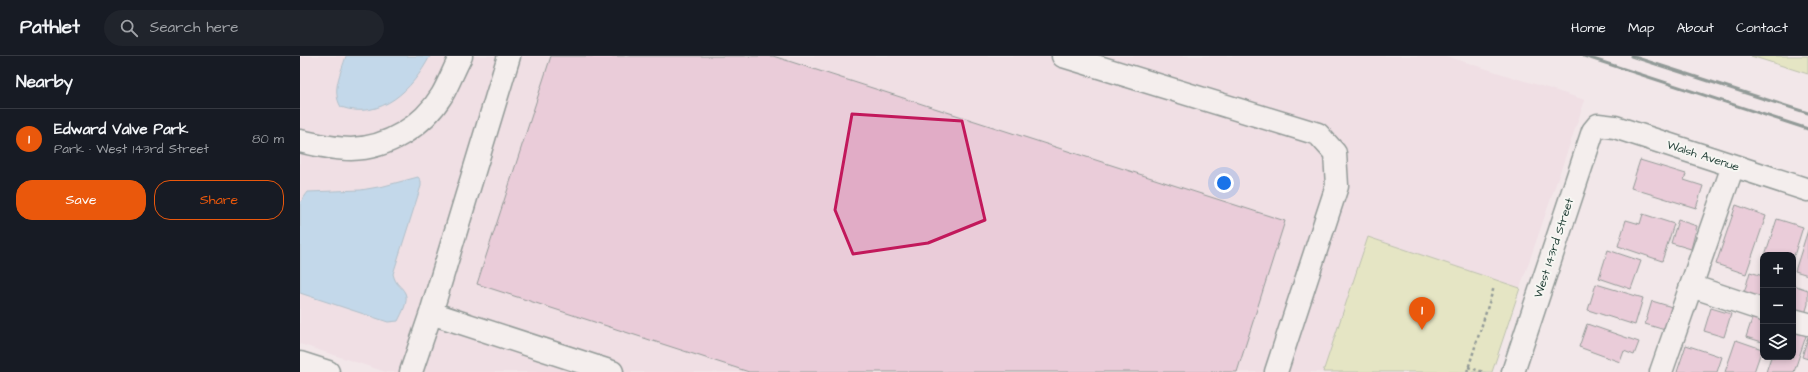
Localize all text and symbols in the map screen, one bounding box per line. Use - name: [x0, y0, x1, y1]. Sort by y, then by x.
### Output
- search box: [104, 10, 384, 46]
- text: Pathlet: [20, 14, 80, 41]
- icon: search: [118, 17, 140, 39]
- text: Search here: [150, 17, 238, 38]
- text: Home: [1571, 18, 1606, 38]
- text: Map: [1628, 18, 1654, 38]
- text: About: [1676, 18, 1714, 38]
- text: Contact: [1736, 18, 1788, 38]
- text: Nearby: [16, 70, 73, 94]
- text: Edward Valve Park: [54, 119, 188, 140]
- text: 1: [28, 130, 30, 148]
- text: 80 m: [252, 130, 284, 148]
- street label: Walsh Avenue: [1665, 136, 1742, 176]
- text: Park · West 143rd Street: [54, 140, 209, 158]
- your location: [1214, 173, 1234, 193]
- button: Save: [16, 180, 146, 220]
- button: Share: [154, 180, 284, 220]
- street label: West 143rd Street: [1530, 196, 1578, 300]
- map controls: [1760, 252, 1796, 360]
- button: +: [1760, 252, 1796, 288]
- button: −: [1760, 288, 1796, 324]
- pin: 1: [1409, 297, 1435, 330]
- button: layers: [1760, 324, 1796, 360]

